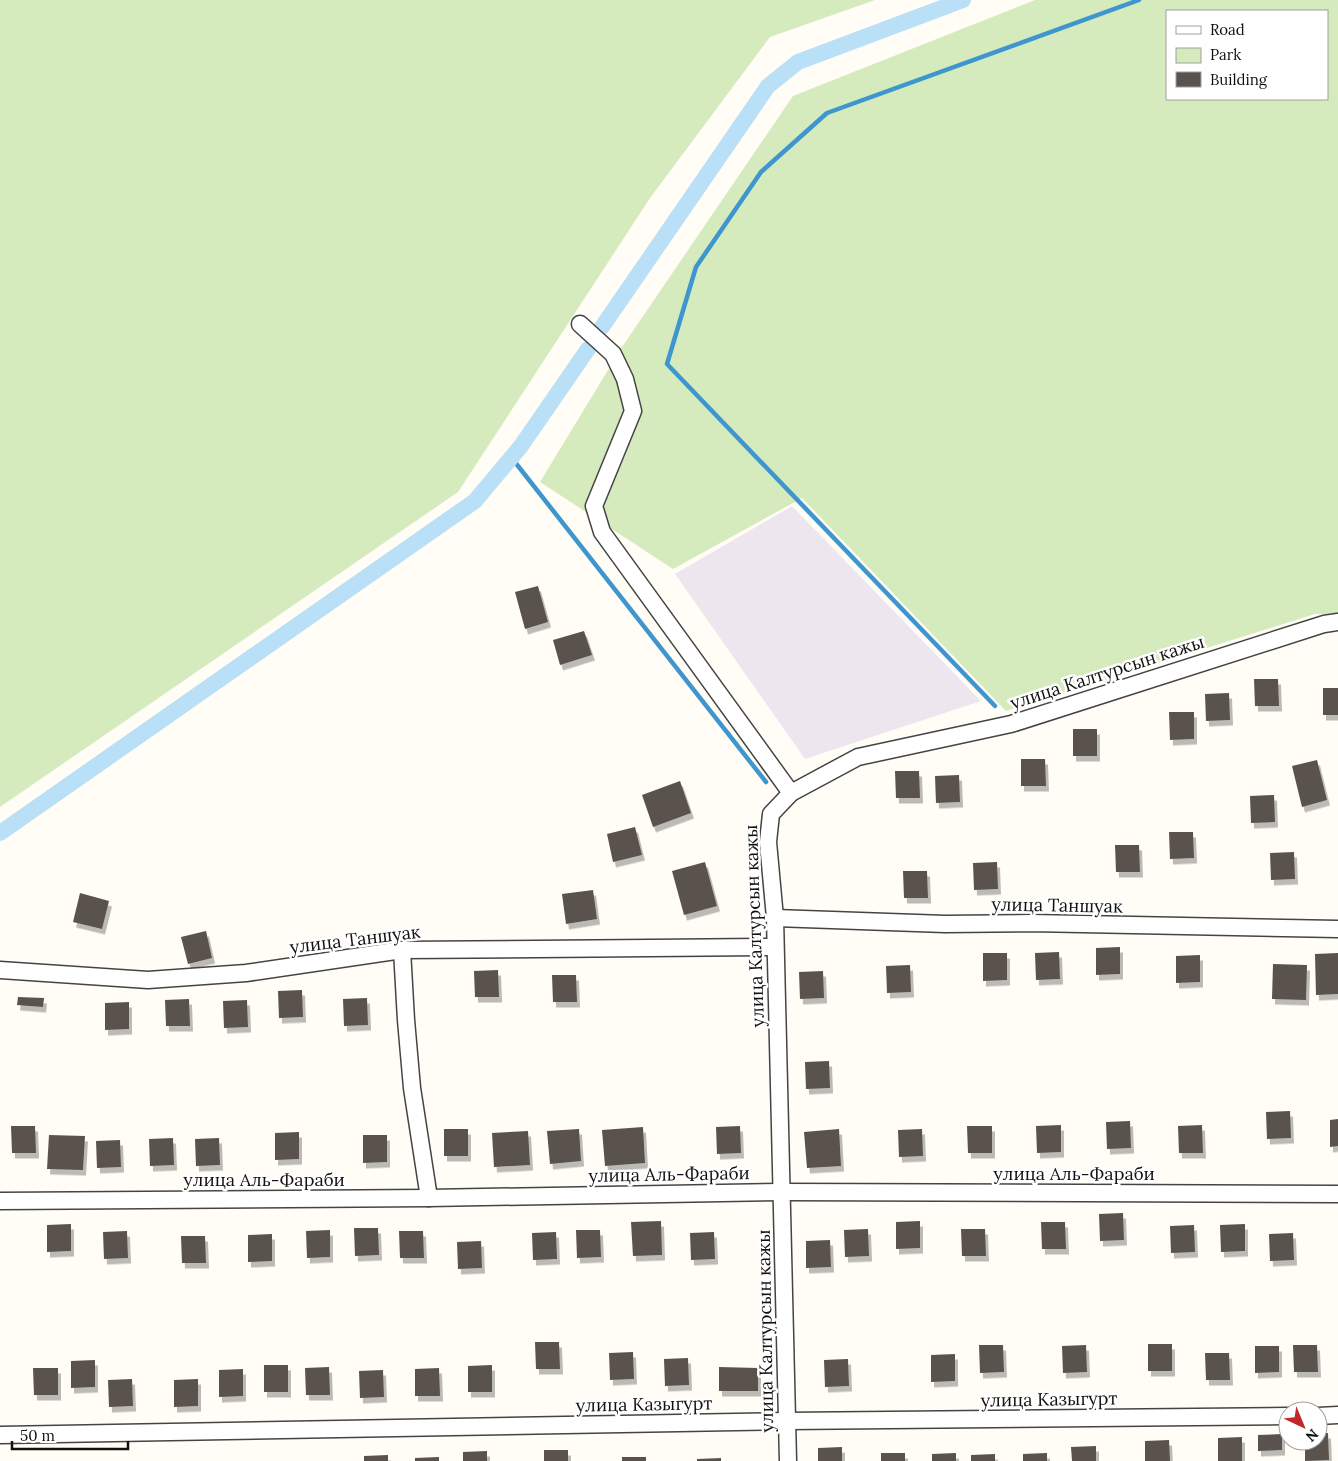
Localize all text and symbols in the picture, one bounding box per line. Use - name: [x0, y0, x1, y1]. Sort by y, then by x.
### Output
- legend: [1166, 10, 1328, 100]
- text: Road: [1210, 20, 1245, 39]
- text: Park: [1210, 45, 1241, 64]
- text: Building: [1210, 70, 1268, 89]
- street label: улица Калтурсын кажы: [1007, 630, 1207, 714]
- street label: улица Калтурсын кажы: [739, 824, 769, 1028]
- street label: улица Таншуак: [991, 892, 1123, 918]
- street label: улица Таншуак: [288, 920, 422, 958]
- street label: улица Аль-Фараби: [588, 1161, 750, 1187]
- street label: улица Аль-Фараби: [993, 1162, 1155, 1185]
- street label: улица Аль-Фараби: [183, 1168, 345, 1191]
- street label: улица Калтурсын кажы: [752, 1229, 778, 1433]
- street label: улица Казыгурт: [980, 1386, 1118, 1412]
- street label: улица Казыгурт: [575, 1391, 713, 1417]
- north arrow: [1278, 1401, 1328, 1451]
- scale bar: [12, 1418, 129, 1450]
- text: N: [1302, 1425, 1322, 1446]
- text: 50 m: [20, 1426, 55, 1445]

